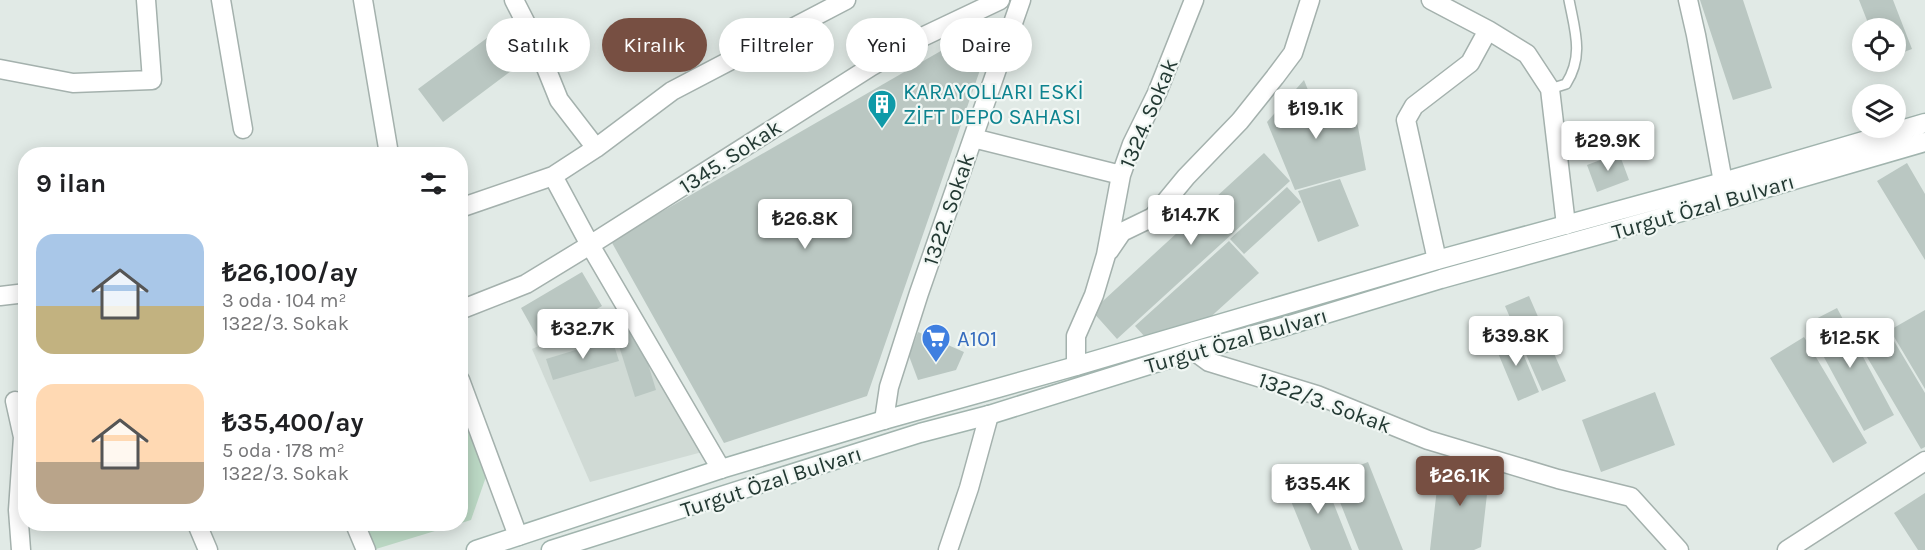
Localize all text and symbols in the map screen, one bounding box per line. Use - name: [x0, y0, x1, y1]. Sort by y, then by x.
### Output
- chip: Satılık: [486, 18, 590, 72]
- chip: Kiralık: [602, 18, 707, 72]
- chip: Filtreler: [719, 18, 834, 72]
- chip: Yeni: [846, 18, 928, 72]
- chip: Daire: [940, 18, 1032, 72]
- map controls: [1852, 18, 1906, 138]
- button: locate: [1852, 18, 1906, 72]
- street label: 1324. Sokak: [1114, 55, 1184, 172]
- place label: KARAYOLLARI ESKİ ZİFT DEPO SAHASI: [903, 79, 1084, 130]
- button: layers: [1852, 84, 1906, 138]
- building icon: KARAYOLLARI ESKİ ZİFT DEPO SAHASI: [866, 88, 898, 130]
- pin: ₺19.1K: [1267, 89, 1365, 140]
- text: ₺19.1K: [1288, 97, 1344, 120]
- street label: 1345. Sokak: [675, 114, 786, 199]
- pin: ₺29.9K: [1559, 121, 1657, 172]
- text: ₺29.9K: [1575, 129, 1641, 152]
- street label: 1322. Sokak: [918, 150, 980, 269]
- icon: filters: [417, 167, 450, 200]
- text: 9 ilan: [36, 168, 106, 199]
- street label: Turgut Özal Bulvarı: [1609, 168, 1798, 245]
- pin: ₺14.7K: [1142, 195, 1240, 246]
- pin: ₺26.8K: [756, 199, 854, 250]
- text: ₺14.7K: [1162, 203, 1220, 226]
- text: ₺26.8K: [772, 207, 838, 230]
- text: ₺26,100/ay: [222, 257, 358, 288]
- icon: home: [84, 258, 156, 330]
- text: 3 oda · 104 m²: [222, 289, 347, 312]
- street label: Turgut Özal Bulvarı: [1142, 302, 1331, 379]
- pin: ₺32.7K: [534, 309, 632, 360]
- text: 1322/3. Sokak: [222, 312, 349, 335]
- pin: ₺39.8K: [1467, 316, 1565, 367]
- text: ₺32.7K: [551, 317, 615, 340]
- pin: ₺12.5K: [1801, 318, 1899, 369]
- supermarket icon: A101: [920, 322, 952, 364]
- text: ₺39.8K: [1483, 324, 1549, 347]
- place label: A101: [957, 326, 997, 352]
- text: ₺12.5K: [1820, 326, 1880, 349]
- street label: 1322/3. Sokak: [1255, 367, 1395, 439]
- text: ₺35,400/ay: [222, 407, 364, 438]
- icon: home: [84, 408, 156, 480]
- text: 5 oda · 178 m²: [222, 439, 345, 462]
- street label: Turgut Özal Bulvarı: [678, 440, 865, 523]
- pin: ₺26.1K: [1411, 456, 1509, 507]
- text: 1322/3. Sokak: [222, 462, 349, 485]
- pin: ₺35.4K: [1269, 464, 1367, 515]
- text: ₺26.1K: [1430, 464, 1490, 487]
- text: ₺35.4K: [1286, 472, 1350, 495]

